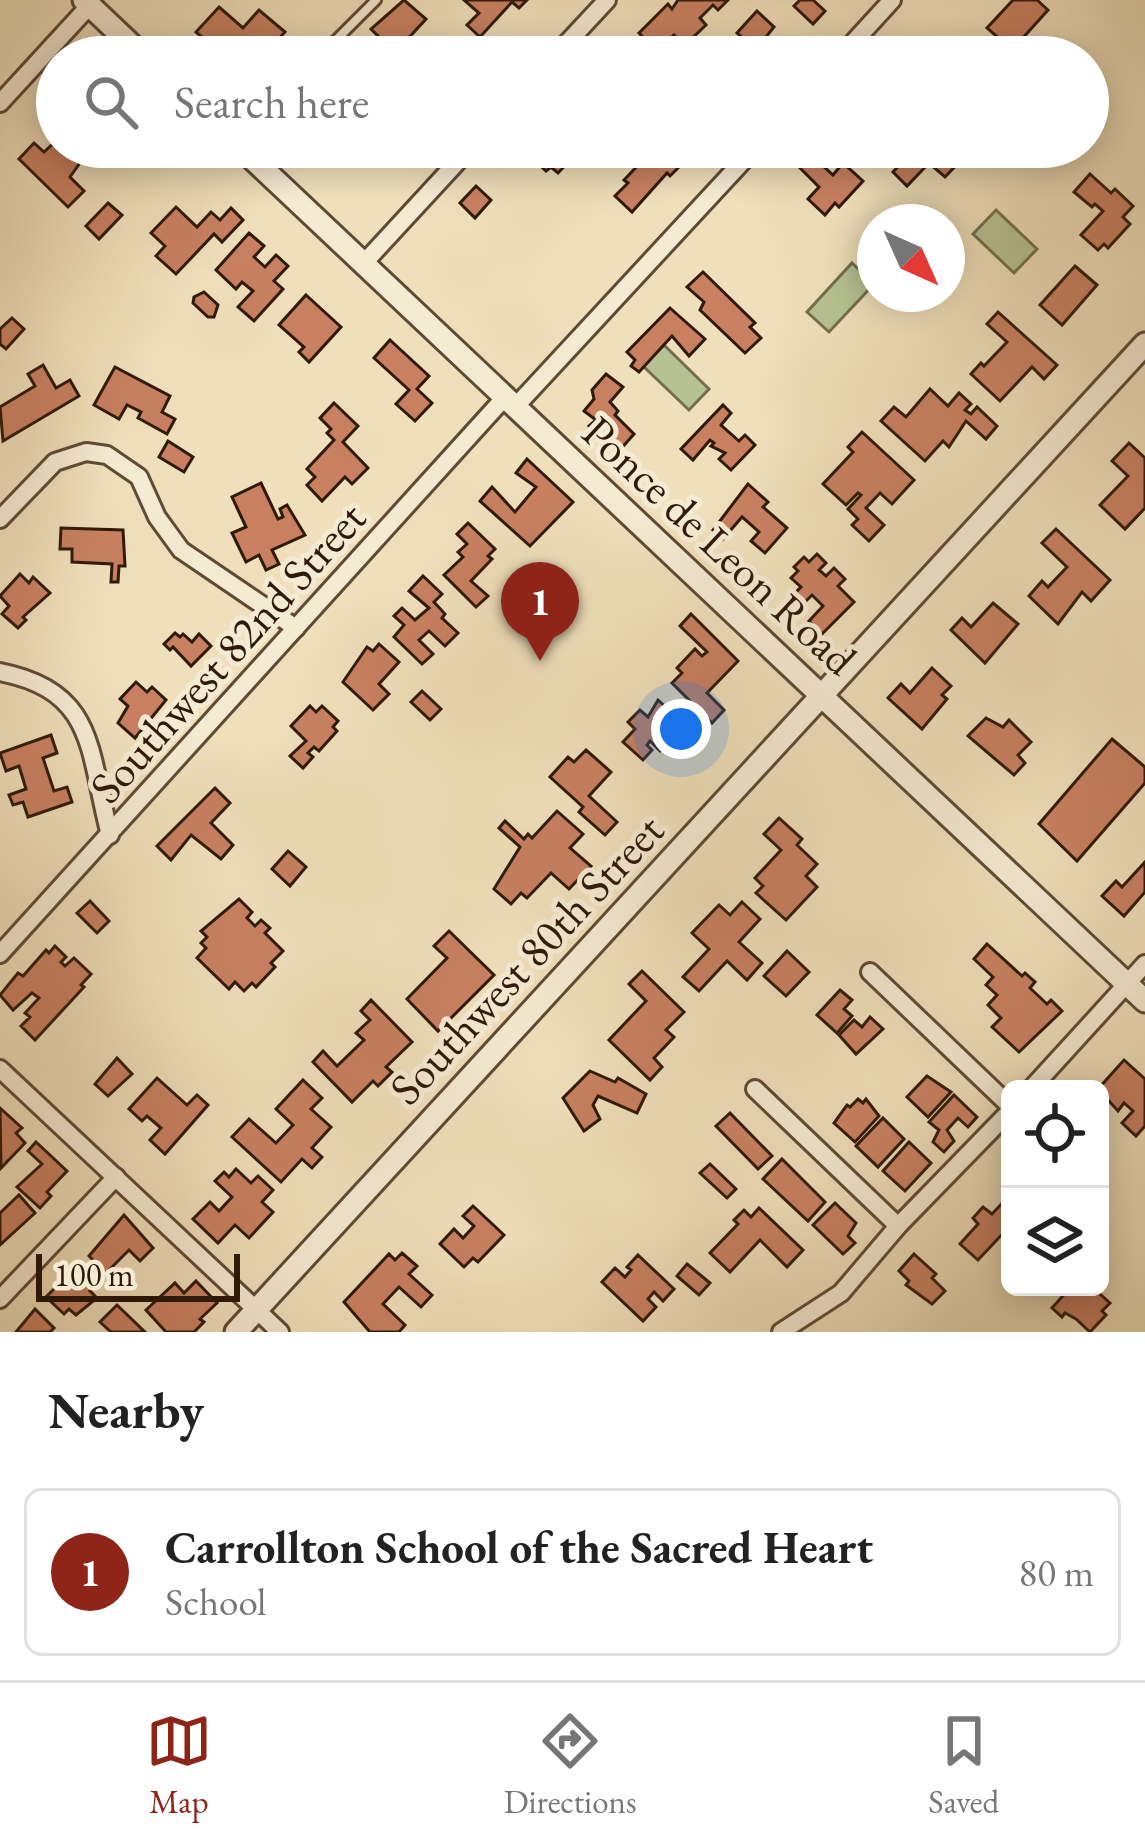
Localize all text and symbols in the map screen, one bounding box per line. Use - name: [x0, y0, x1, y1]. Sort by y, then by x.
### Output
- search box: [36, 36, 1109, 168]
- icon: search: [78, 69, 144, 135]
- text: Search here: [174, 73, 369, 131]
- north arrow: [857, 204, 965, 312]
- street label: Ponce de Leon Road: [571, 403, 870, 687]
- street label: Southwest 82nd Street: [76, 489, 378, 815]
- pin: 1: [501, 562, 579, 661]
- your location: [651, 699, 711, 759]
- street label: Southwest 80th Street: [376, 802, 676, 1116]
- map controls: [1001, 1080, 1109, 1296]
- button: locate: [1001, 1080, 1109, 1188]
- button: layers: [1001, 1188, 1109, 1296]
- scale bar: [36, 1248, 240, 1301]
- text: 100 m: [54, 1253, 134, 1296]
- text: Nearby: [48, 1377, 204, 1443]
- text: Carrollton School of the Sacred Heart: [165, 1518, 873, 1576]
- text: 1: [80, 1547, 100, 1598]
- text: 80 m: [1018, 1547, 1094, 1598]
- text: School: [165, 1576, 266, 1627]
- tab: Map: [146, 1708, 212, 1823]
- tab: Directions: [504, 1708, 637, 1823]
- tab: Saved: [928, 1708, 999, 1823]

